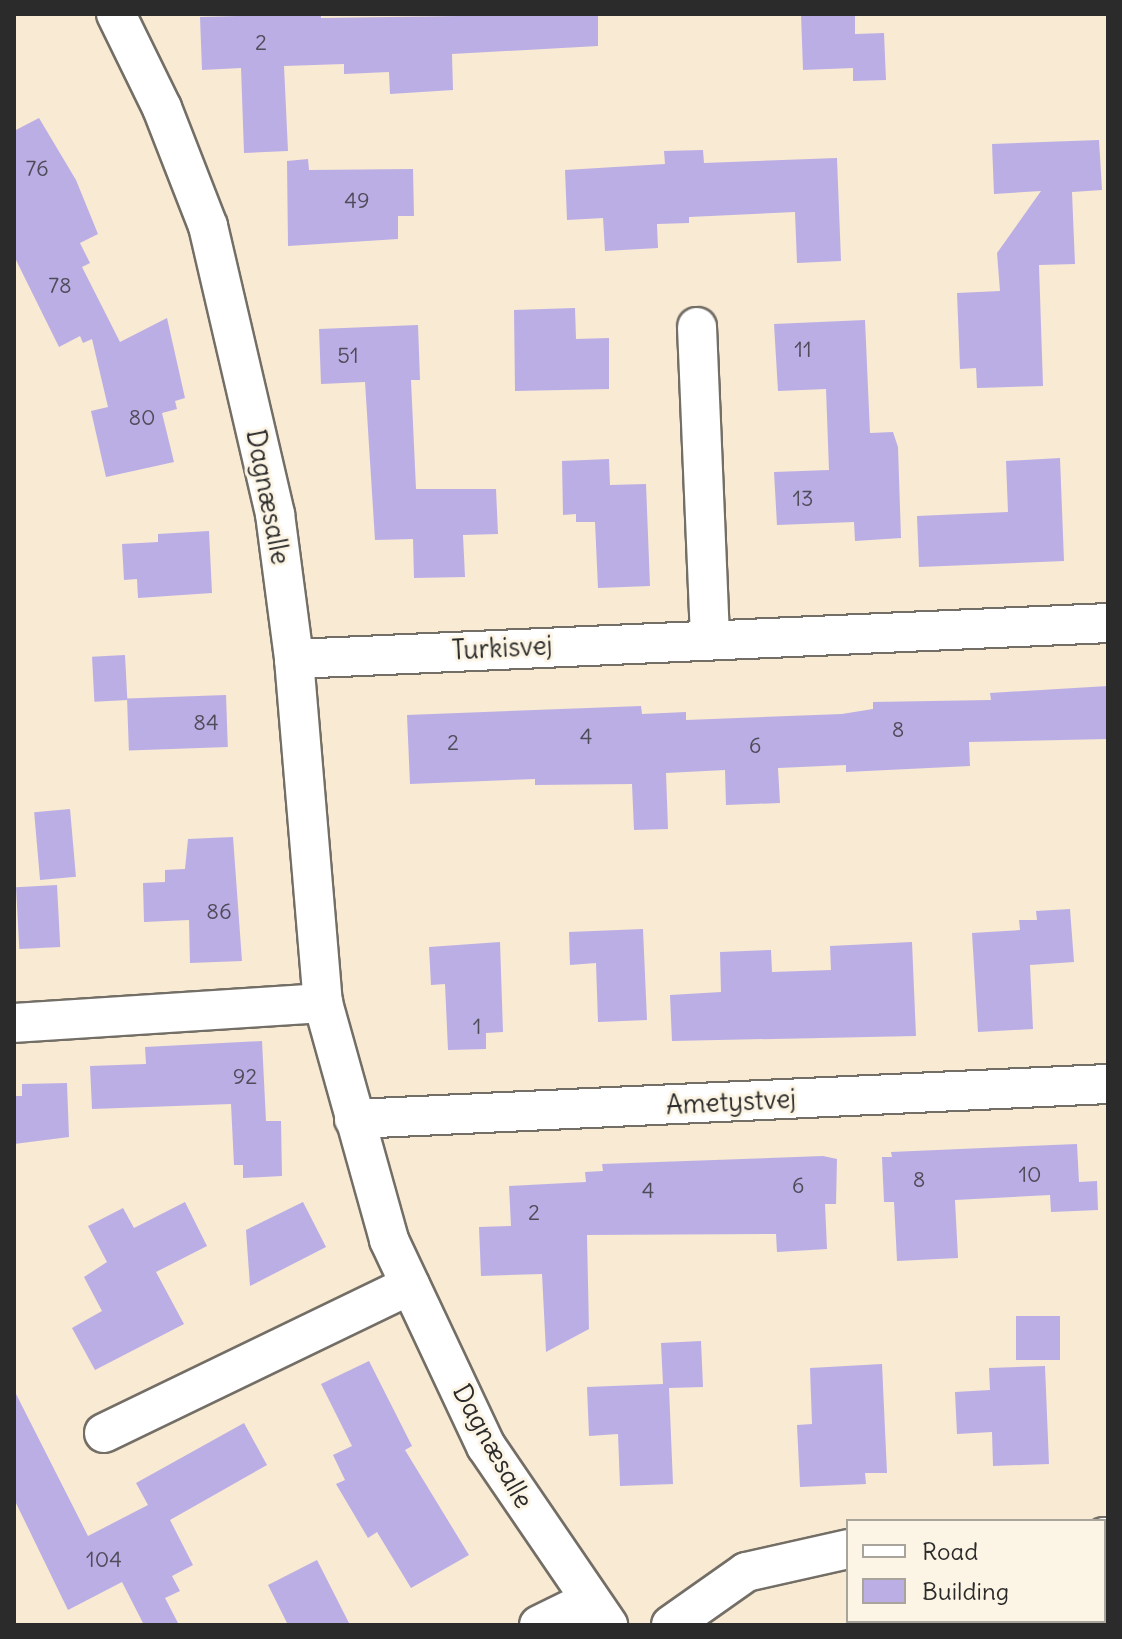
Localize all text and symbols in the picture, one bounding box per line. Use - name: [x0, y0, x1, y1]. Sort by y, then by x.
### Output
- house number: 2: [255, 30, 267, 56]
- house number: 76: [25, 156, 49, 182]
- house number: 49: [344, 188, 370, 214]
- house number: 78: [48, 273, 72, 299]
- house number: 11: [794, 337, 812, 363]
- house number: 51: [337, 343, 359, 369]
- house number: 80: [128, 405, 156, 431]
- street label: Dagnæsalle: [240, 427, 296, 567]
- house number: 13: [792, 486, 814, 512]
- street label: Turkisvej: [451, 630, 553, 666]
- house number: 84: [193, 710, 219, 736]
- house number: 8: [892, 717, 904, 743]
- house number: 4: [580, 724, 592, 750]
- house number: 2: [447, 730, 459, 756]
- house number: 6: [749, 733, 761, 759]
- house number: 86: [206, 899, 232, 925]
- house number: 1: [473, 1014, 481, 1040]
- house number: 92: [233, 1064, 257, 1090]
- street label: Ametystvej: [665, 1083, 797, 1121]
- house number: 10: [1018, 1162, 1042, 1188]
- house number: 8: [913, 1167, 925, 1193]
- house number: 6: [792, 1173, 804, 1199]
- house number: 4: [642, 1178, 654, 1204]
- house number: 2: [528, 1200, 540, 1226]
- street label: Dagnæsalle: [446, 1379, 540, 1513]
- legend: [846, 1519, 1106, 1623]
- text: Road: [922, 1536, 978, 1566]
- house number: 104: [86, 1547, 122, 1573]
- text: Building: [922, 1576, 1009, 1606]

